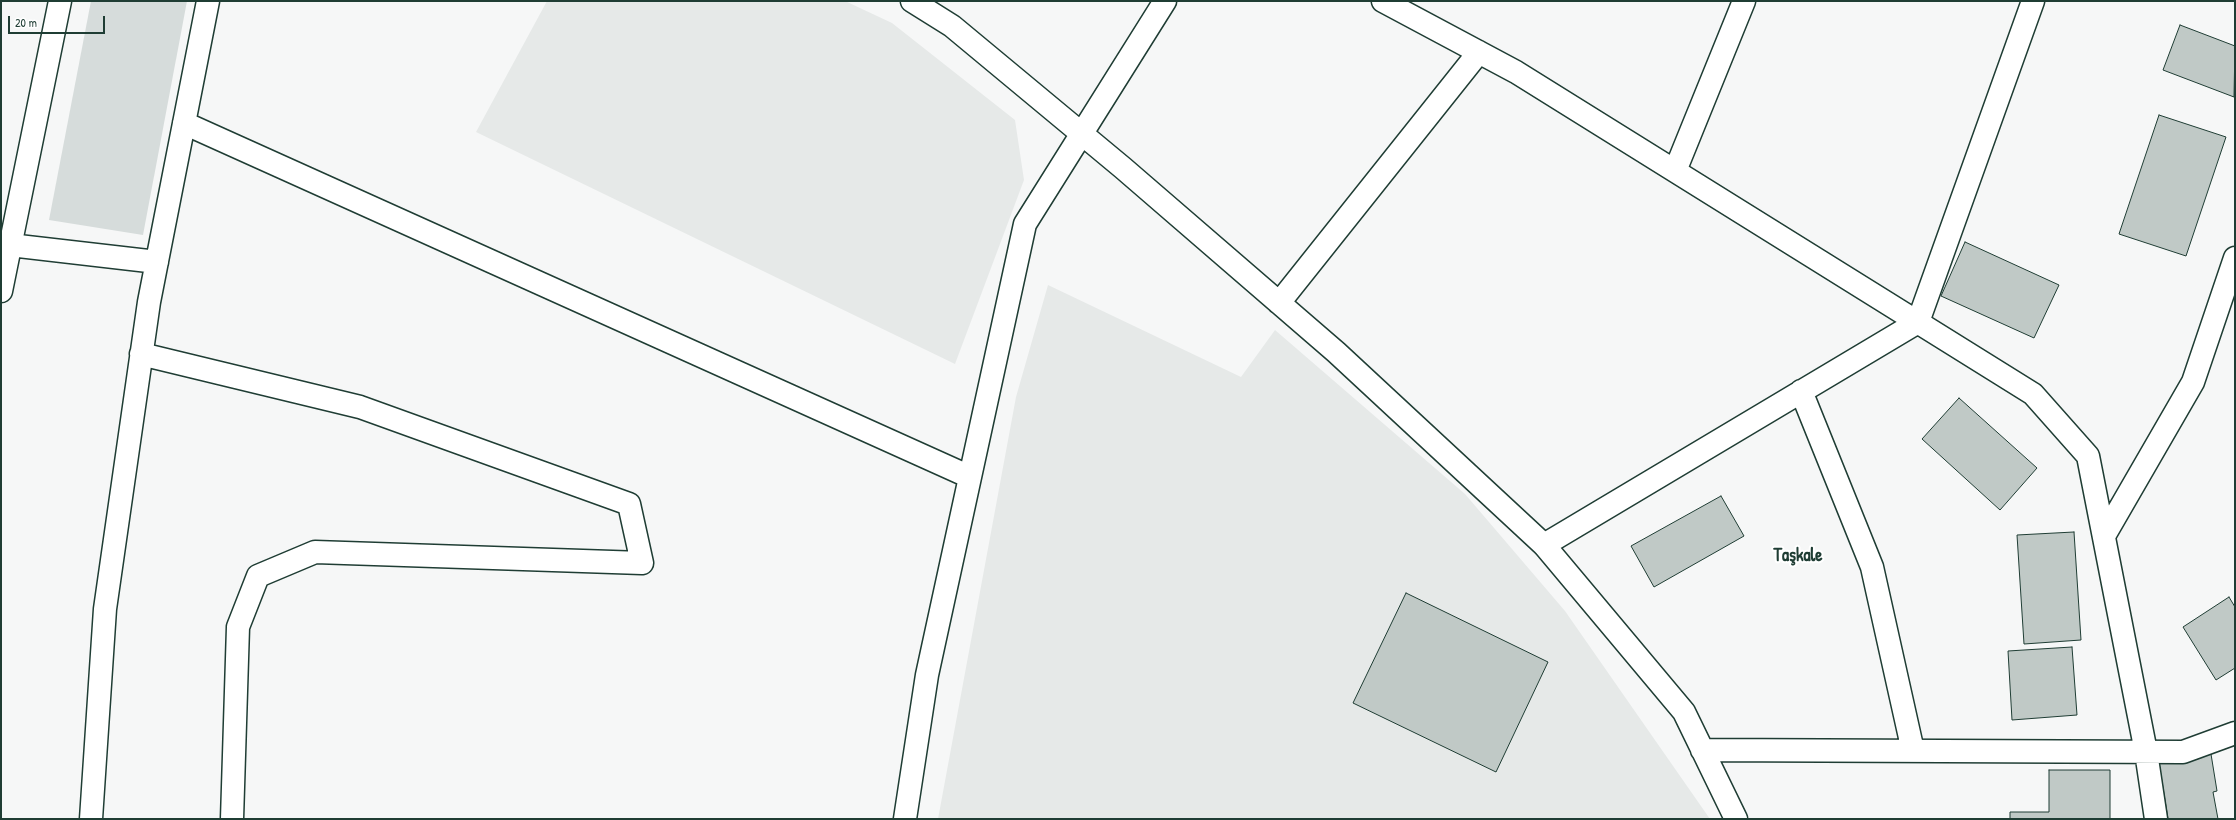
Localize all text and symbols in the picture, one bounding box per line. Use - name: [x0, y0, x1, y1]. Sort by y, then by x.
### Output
- scale bar: [10, 8, 107, 34]
- text: 20 m: [15, 14, 37, 31]
- district label: Taşkale: [1774, 545, 1822, 567]

